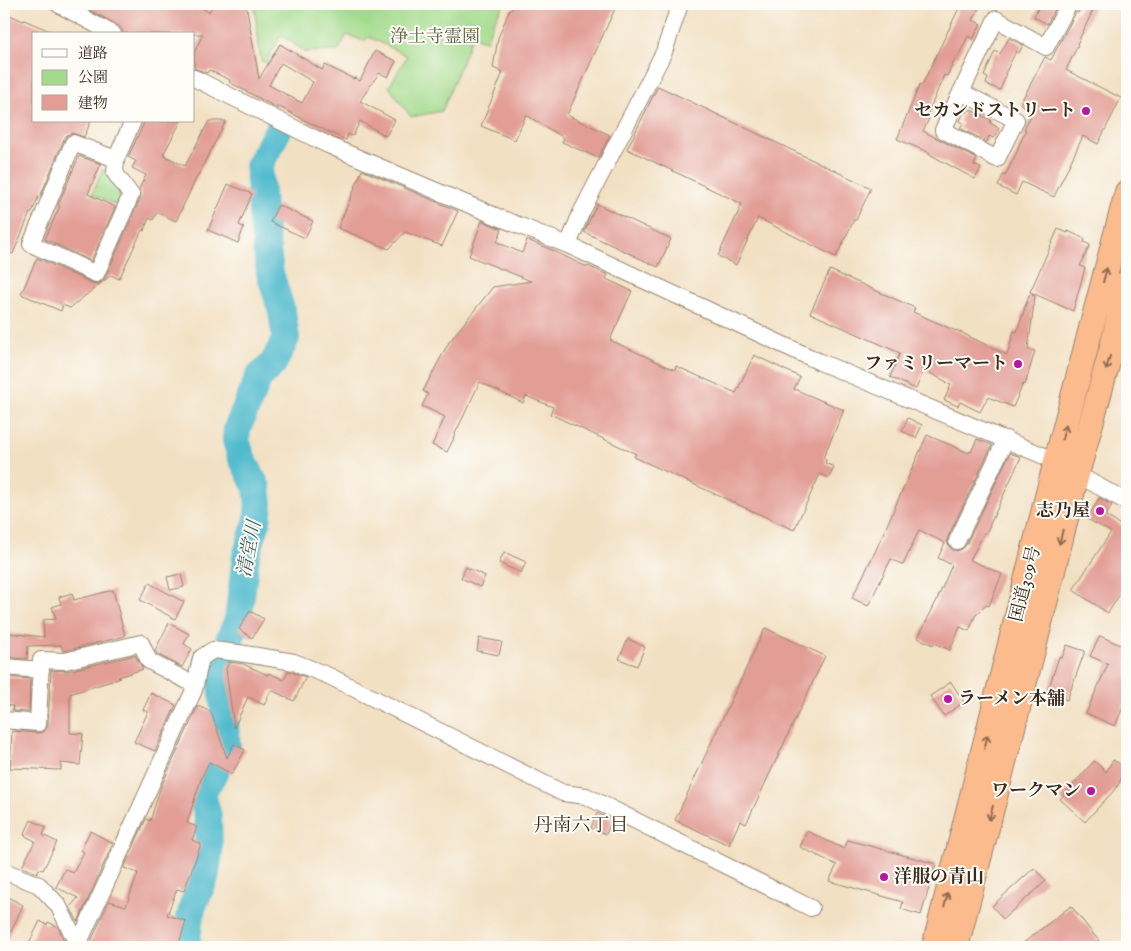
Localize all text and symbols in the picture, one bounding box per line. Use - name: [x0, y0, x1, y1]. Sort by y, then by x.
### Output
- park label: 浄土寺霊園: [390, 26, 480, 49]
- legend: [32, 32, 195, 122]
- text: 道路: [78, 44, 108, 63]
- text: 公園: [78, 68, 108, 87]
- text: 建物: [78, 94, 108, 113]
- place label: セカンドストリート: [914, 100, 1076, 123]
- marker: セカンドストリート: [1080, 105, 1092, 117]
- one-way arrow: [1101, 267, 1111, 283]
- place label: ファミリーマート: [864, 353, 1008, 376]
- one-way arrow: [1102, 355, 1112, 371]
- marker: ファミリーマート: [1012, 358, 1024, 370]
- one-way arrow: [1060, 425, 1069, 441]
- place label: 志乃屋: [1036, 500, 1090, 523]
- marker: 志乃屋: [1094, 505, 1106, 517]
- water label: 清堂川: [233, 517, 268, 579]
- one-way arrow: [1056, 529, 1065, 545]
- street label: 国道309号: [1005, 544, 1047, 624]
- place label: ラーメン本舗: [958, 688, 1065, 711]
- marker: ラーメン本舗: [942, 693, 954, 705]
- one-way arrow: [982, 735, 991, 751]
- place label: ワークマン: [991, 780, 1081, 803]
- marker: ワークマン: [1085, 785, 1097, 797]
- one-way arrow: [985, 805, 995, 821]
- district label: 丹南六丁目: [533, 814, 629, 838]
- place label: 洋服の青山: [894, 866, 984, 889]
- marker: 洋服の青山: [878, 871, 890, 883]
- one-way arrow: [942, 892, 951, 908]

